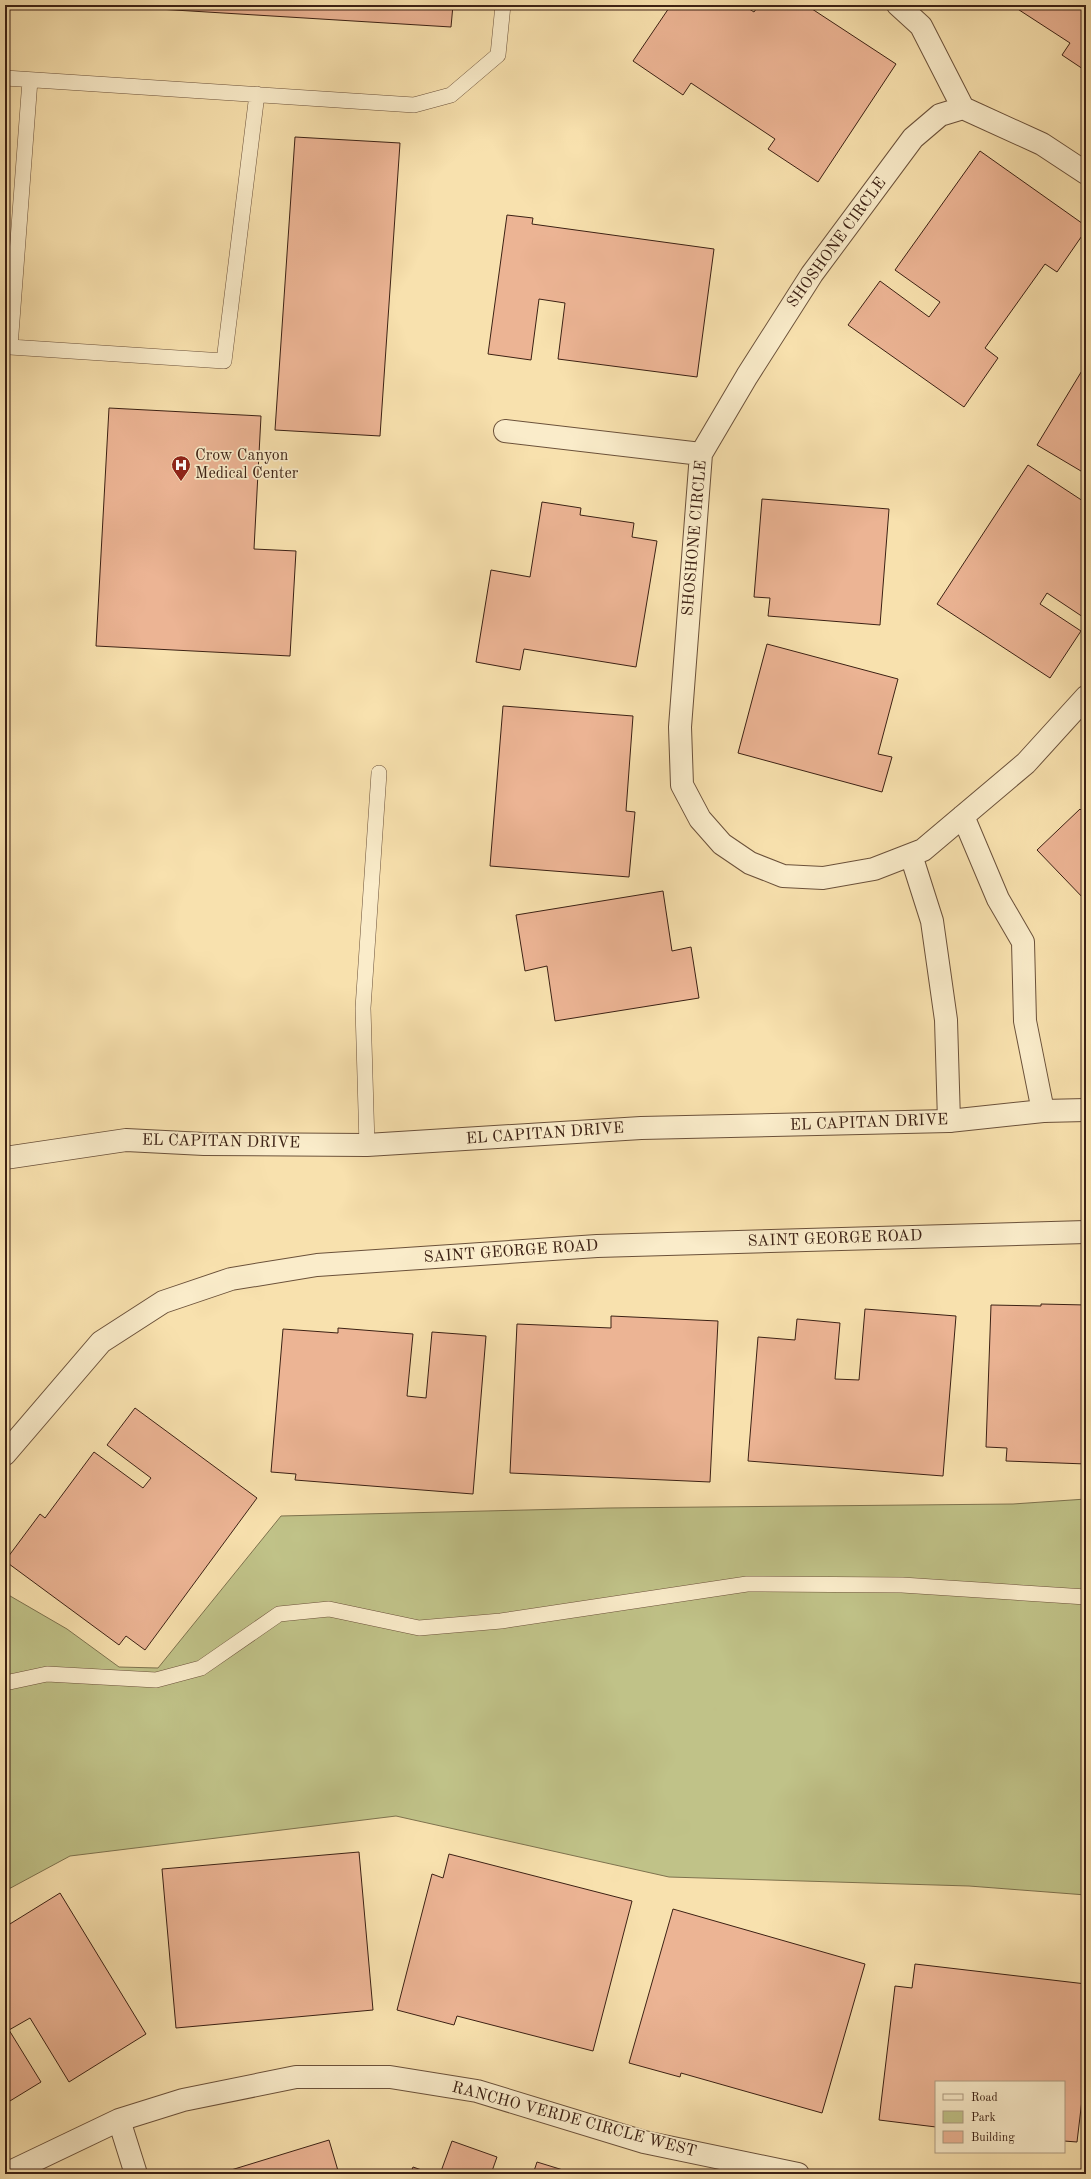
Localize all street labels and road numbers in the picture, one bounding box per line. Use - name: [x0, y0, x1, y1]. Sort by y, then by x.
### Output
- street label: SHOSHONE CIRCLE: [785, 175, 889, 311]
- street label: SHOSHONE CIRCLE: [680, 459, 710, 617]
- street label: EL CAPITAN DRIVE: [790, 1112, 948, 1134]
- street label: EL CAPITAN DRIVE: [465, 1120, 625, 1148]
- street label: EL CAPITAN DRIVE: [142, 1133, 300, 1151]
- street label: SAINT GEORGE ROAD: [747, 1228, 923, 1250]
- street label: SAINT GEORGE ROAD: [423, 1238, 599, 1266]
- street label: RANCHO VERDE CIRCLE WEST: [450, 2080, 698, 2160]

